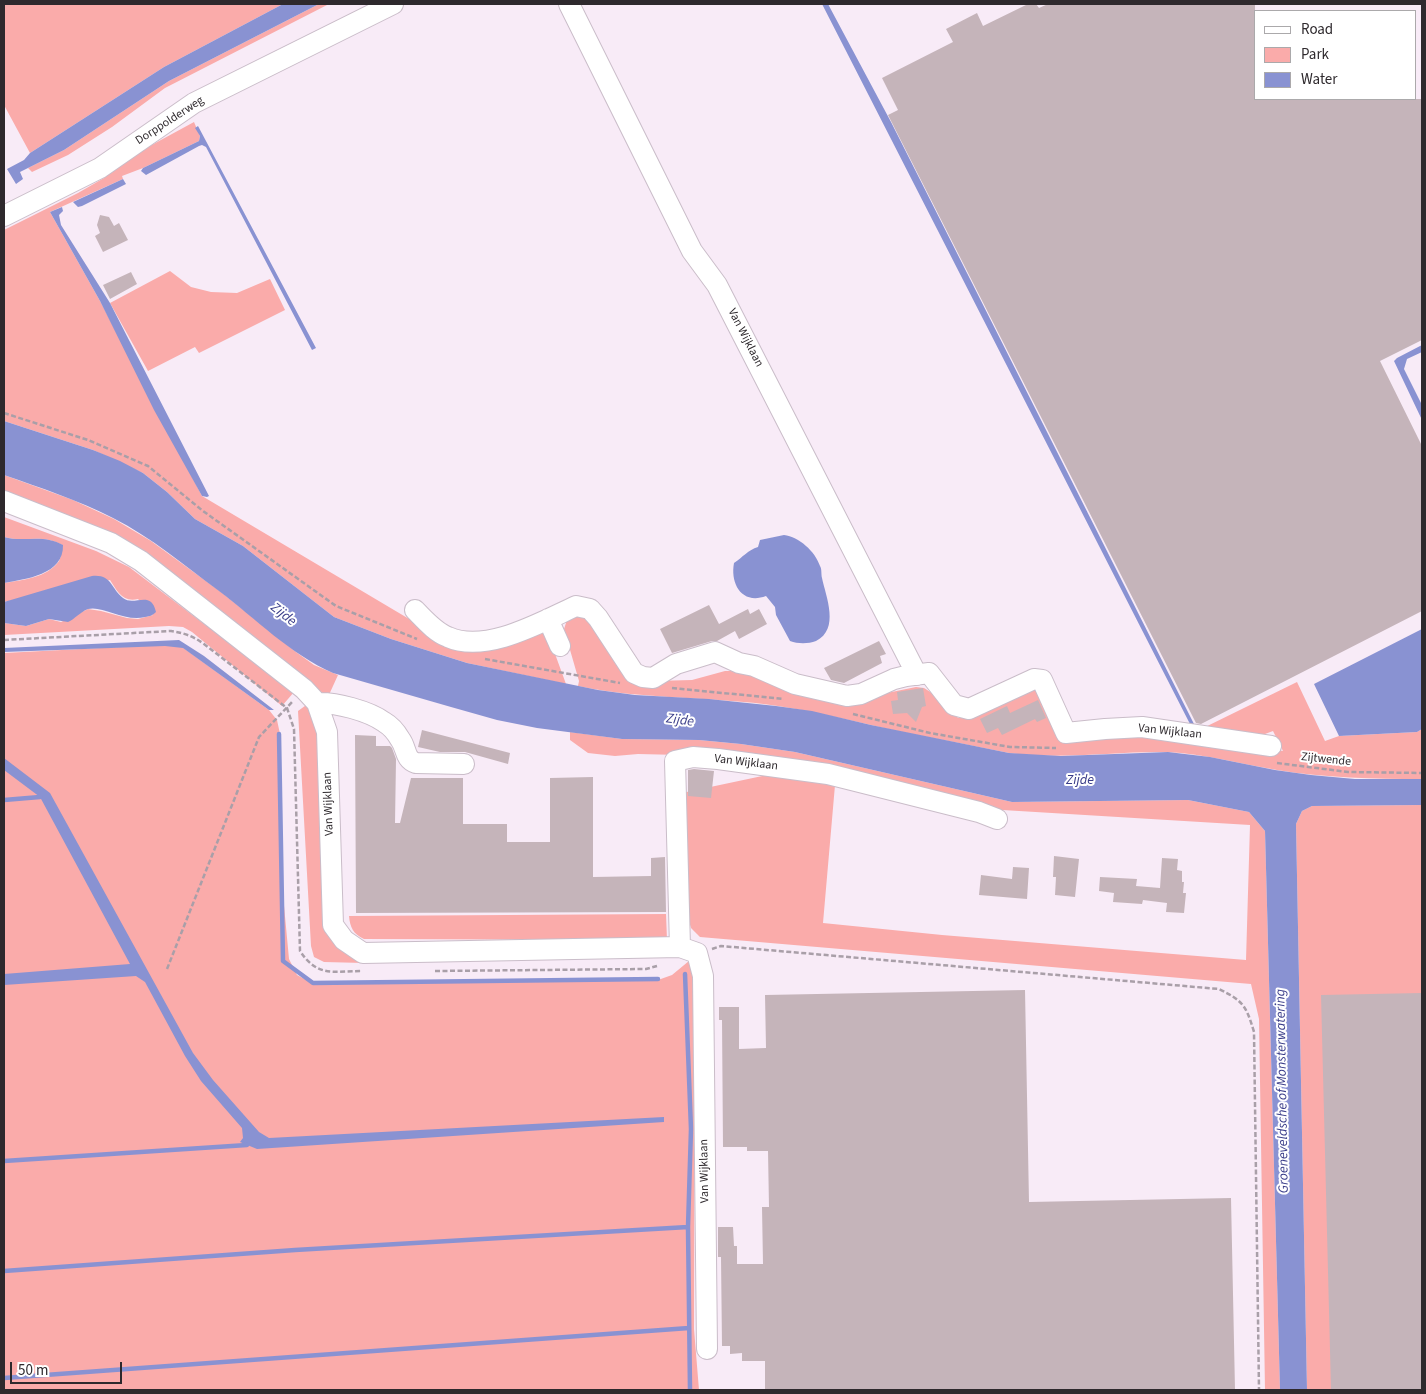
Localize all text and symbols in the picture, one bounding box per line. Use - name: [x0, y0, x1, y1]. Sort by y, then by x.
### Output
- legend: [1254, 10, 1416, 100]
- text: Road: [1301, 19, 1333, 40]
- text: Park: [1301, 44, 1329, 65]
- text: Water: [1301, 69, 1337, 90]
- street label: Dorppolderweg: [133, 94, 207, 148]
- street label: Van Wijklaan: [724, 306, 766, 370]
- water label: Zijde: [267, 600, 299, 630]
- water label: Zijde: [665, 711, 695, 731]
- street label: Van Wijklaan: [1137, 721, 1203, 743]
- street label: Zijtwende: [1300, 750, 1352, 770]
- street label: Van Wijklaan: [713, 752, 779, 774]
- street label: Van Wijklaan: [321, 772, 337, 836]
- water label: Zijde: [1066, 773, 1094, 789]
- water label: Groeneveldsche of Monsterwatering: [1273, 989, 1293, 1193]
- street label: Van Wijklaan: [697, 1139, 713, 1203]
- scale bar: [12, 1352, 125, 1384]
- text: 50 m: [18, 1360, 48, 1381]

